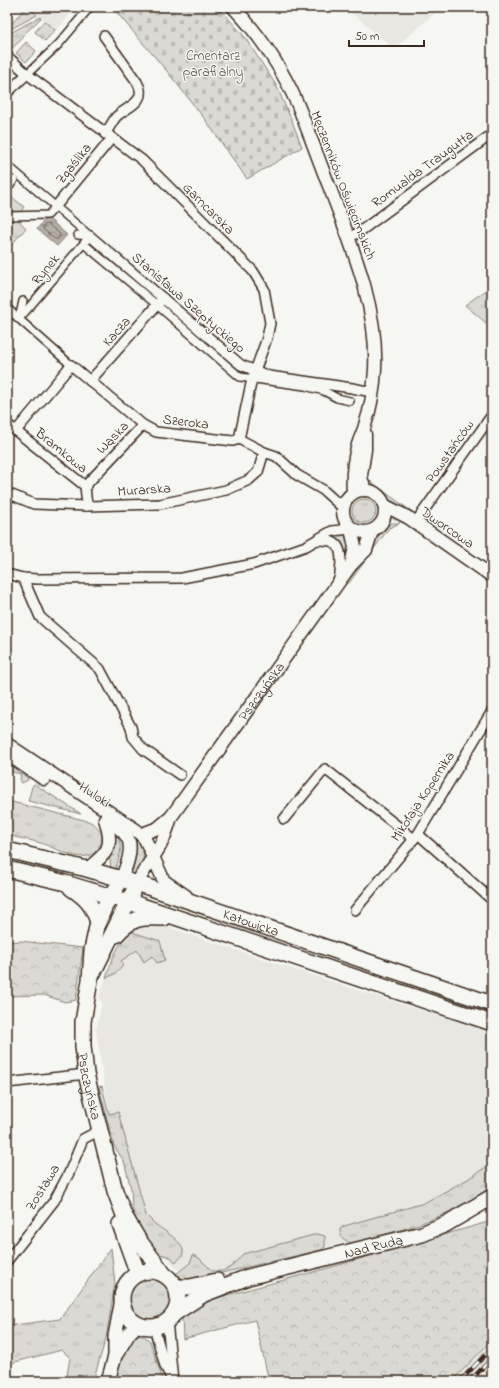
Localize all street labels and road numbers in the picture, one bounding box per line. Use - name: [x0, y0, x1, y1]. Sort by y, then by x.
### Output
- street label: Męczenników Oświęcimskich: [304, 108, 381, 263]
- street label: Romualda Traugutta: [367, 125, 479, 214]
- street label: Zgaślika: [51, 139, 98, 190]
- street label: Garncarska: [177, 178, 239, 240]
- street label: Stanisława Szeptyckiego: [126, 248, 250, 359]
- street label: Rynek: [27, 249, 67, 291]
- street label: Kacza: [98, 312, 136, 352]
- street label: Szeroka: [162, 409, 210, 436]
- street label: Powstańców: [421, 416, 480, 488]
- street label: Wąska: [92, 417, 134, 459]
- street label: Bramkowa: [29, 423, 92, 479]
- street label: Murarska: [117, 478, 172, 503]
- street label: Dworcowa: [415, 502, 478, 554]
- street label: Pszczyńska: [234, 658, 291, 726]
- street label: Mikołaja Kopernika: [386, 747, 460, 846]
- street label: Huloki: [74, 777, 114, 813]
- street label: Katowicka: [220, 904, 282, 943]
- street label: Pszczyńska: [72, 1052, 106, 1122]
- street label: Zostawa: [21, 1160, 66, 1215]
- street label: Nad Rudą: [342, 1230, 406, 1265]

